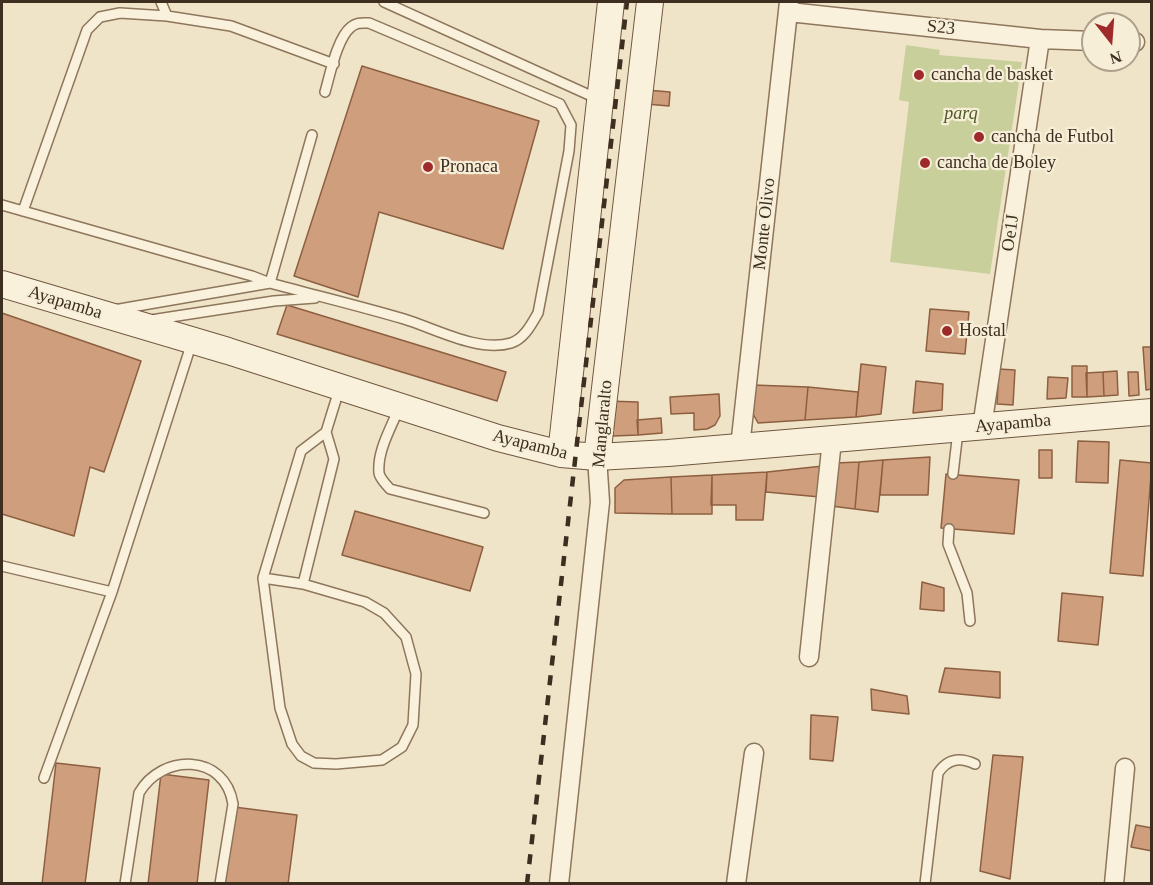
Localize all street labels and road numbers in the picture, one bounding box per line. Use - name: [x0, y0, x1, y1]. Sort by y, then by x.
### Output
- street label: S23: [926, 16, 956, 40]
- street label: Monte Olivo: [749, 177, 781, 271]
- street label: Oe1J: [998, 213, 1024, 253]
- street label: Ayapamba: [25, 282, 105, 324]
- street label: Manglaralto: [588, 379, 618, 469]
- street label: Ayapamba: [974, 410, 1052, 438]
- street label: Ayapamba: [490, 425, 570, 465]

